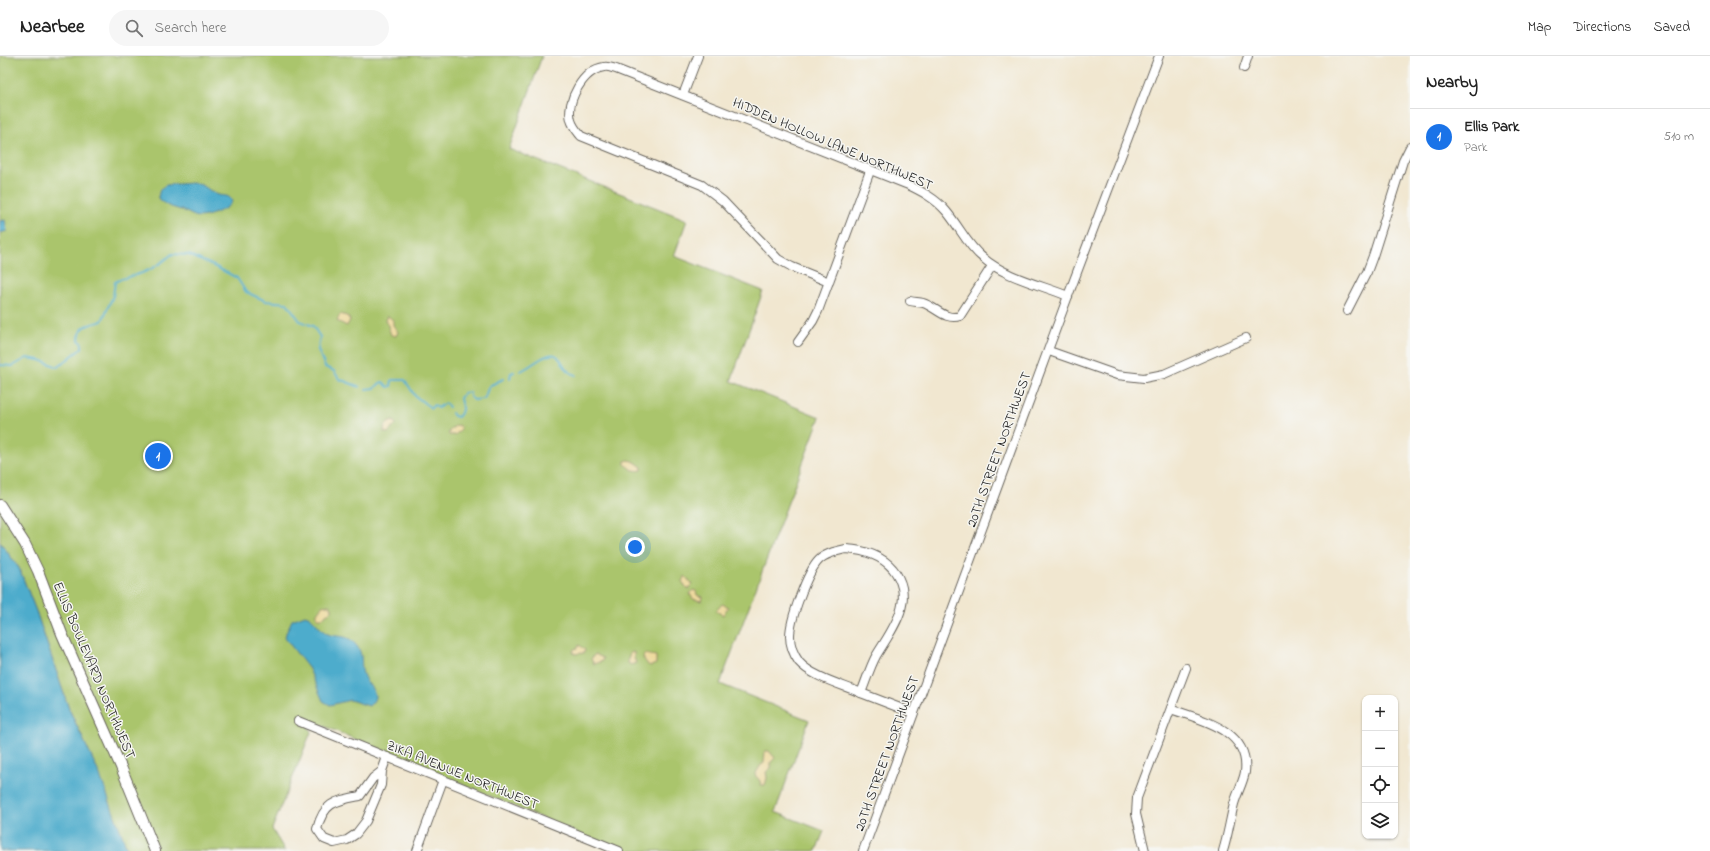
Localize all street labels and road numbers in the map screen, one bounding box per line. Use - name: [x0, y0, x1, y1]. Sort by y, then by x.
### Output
- street label: HIDDEN HOLLOW LANE NORTHWEST: [729, 93, 936, 196]
- street label: 20TH STREET NORTHWEST: [962, 369, 1037, 530]
- street label: ELLIS BOULEVARD NORTHWEST: [47, 579, 141, 762]
- street label: 20TH STREET NORTHWEST: [850, 673, 925, 834]
- street label: ZIKA AVENUE NORTHWEST: [383, 735, 542, 816]

